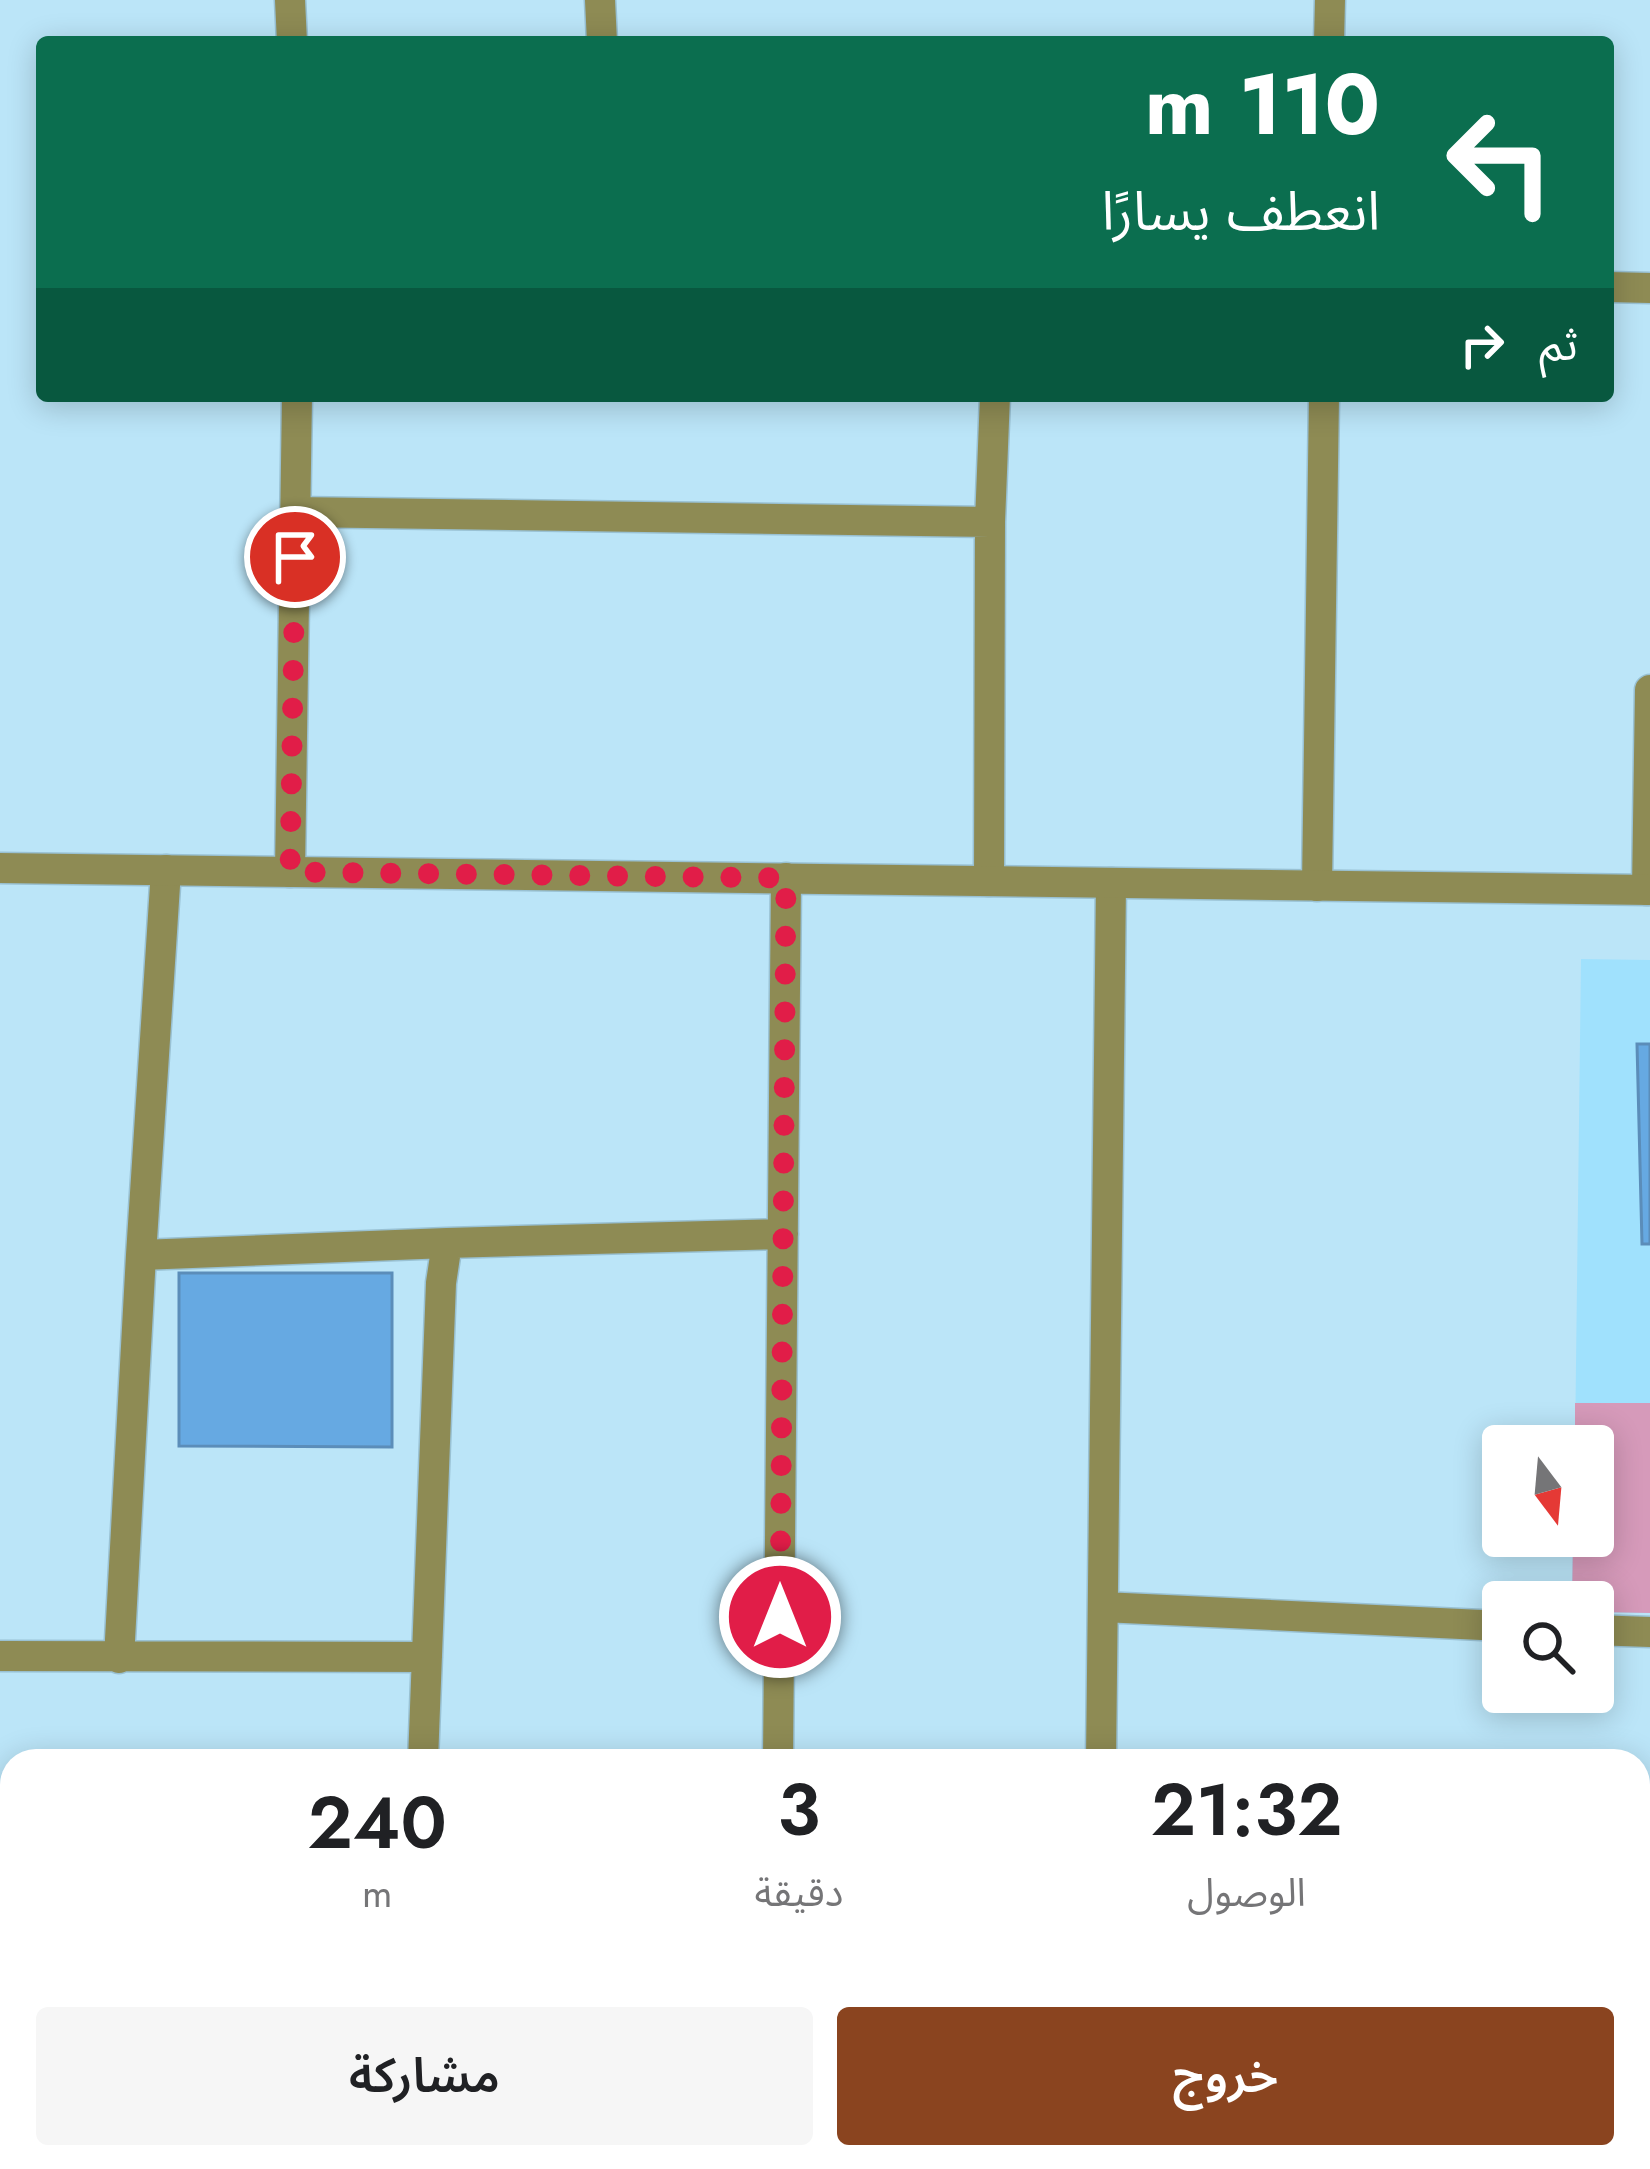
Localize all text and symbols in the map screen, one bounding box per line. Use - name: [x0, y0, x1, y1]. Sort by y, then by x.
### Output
- text: 110 m: [1145, 44, 1380, 166]
- icon: left: [1422, 84, 1578, 240]
- text: انعطف يسارًا: [1102, 172, 1380, 250]
- icon: right: [1449, 312, 1515, 378]
- text: ثم: [1539, 312, 1578, 377]
- pin: [244, 506, 346, 608]
- icon: arrive: [262, 524, 328, 590]
- north arrow: [1482, 1425, 1614, 1557]
- map controls: [1482, 1425, 1614, 1713]
- position arrow: [717, 1554, 843, 1680]
- button: search: [1482, 1581, 1614, 1713]
- text: 3: [777, 1758, 820, 1862]
- text: 21:32: [1151, 1758, 1342, 1862]
- text: 240: [308, 1771, 447, 1875]
- text: دقيقة: [754, 1864, 843, 1921]
- text: الوصول: [1187, 1864, 1306, 1921]
- text: m: [362, 1865, 392, 1922]
- button: مشاركة: [36, 2007, 813, 2145]
- button: خروج: [837, 2007, 1614, 2145]

